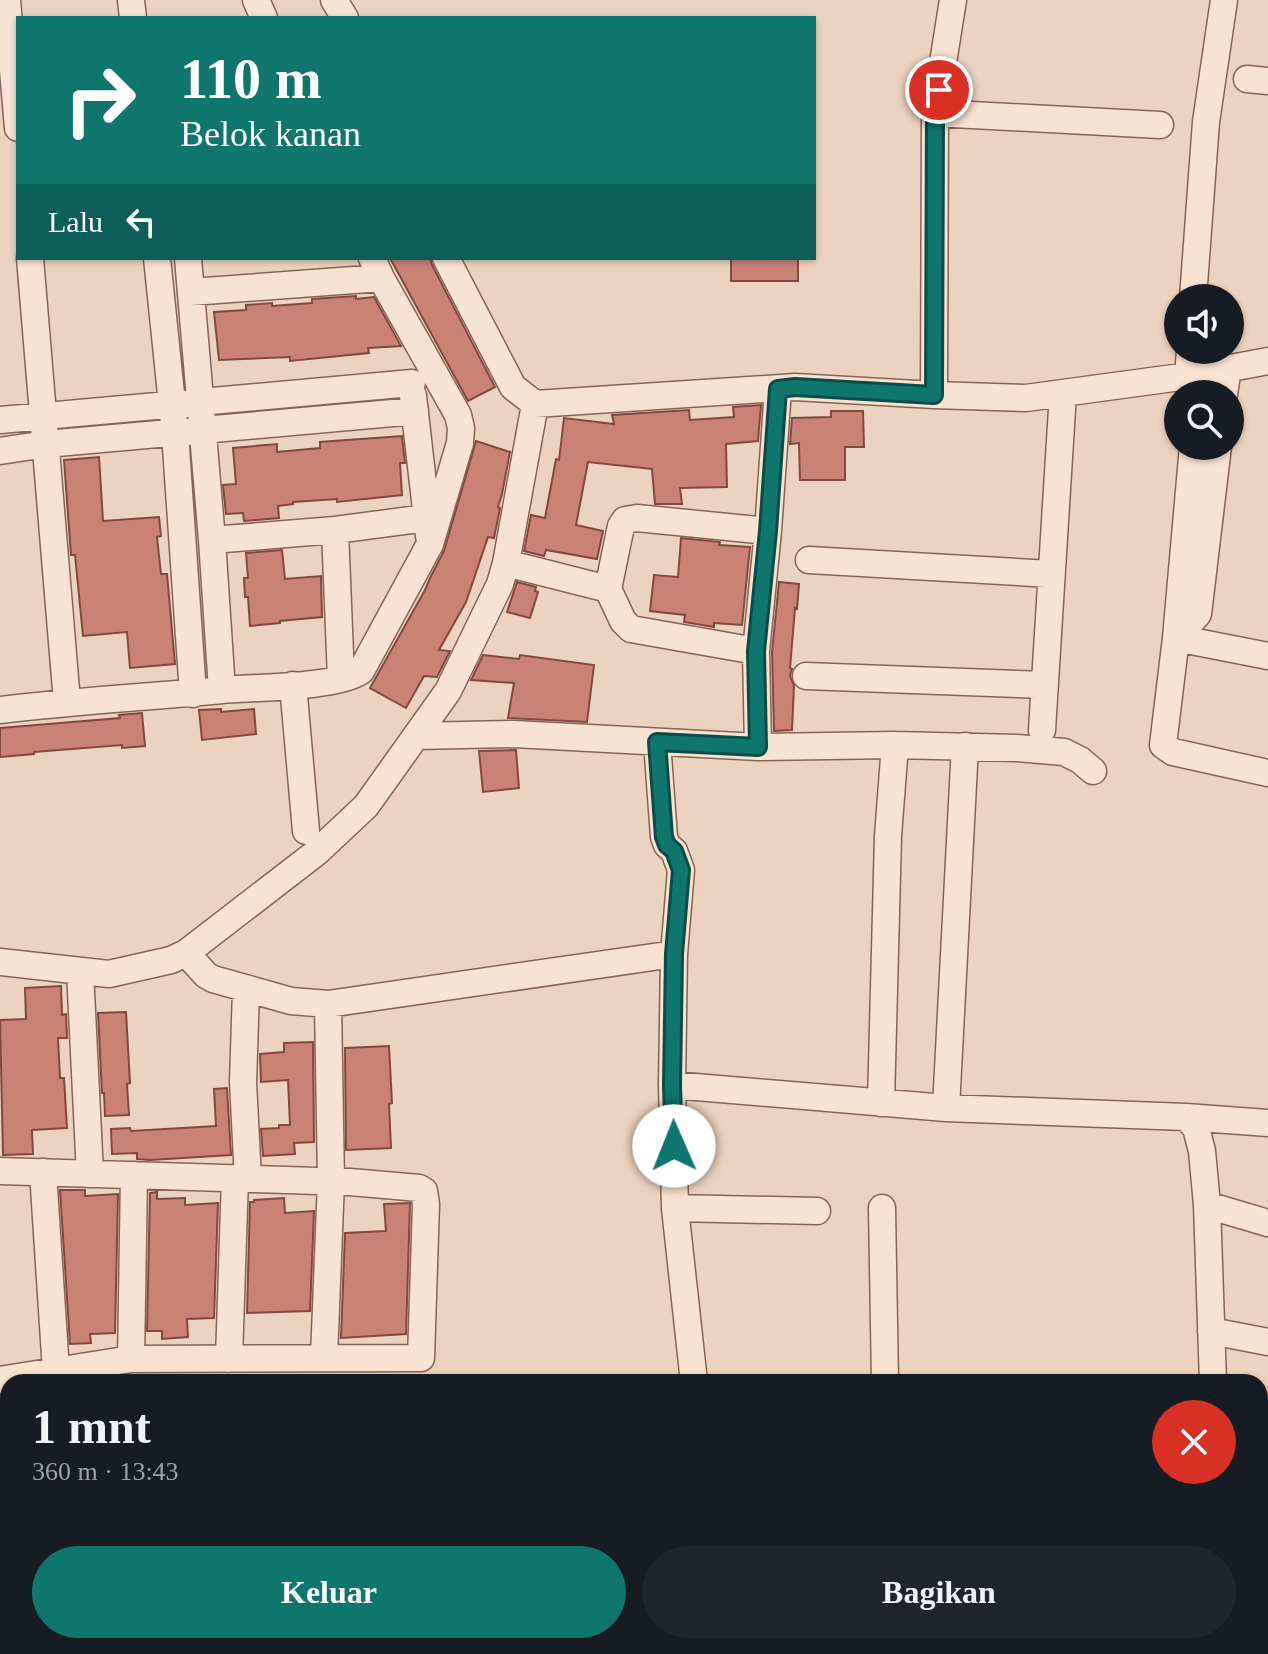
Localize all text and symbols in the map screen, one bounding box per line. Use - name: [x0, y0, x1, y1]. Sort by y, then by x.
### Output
- icon: right: [48, 48, 152, 152]
- text: 110 m: [180, 48, 322, 110]
- pin: [905, 56, 973, 124]
- icon: arrive: [917, 68, 961, 112]
- text: Belok kanan: [180, 114, 361, 154]
- icon: left: [119, 200, 163, 244]
- text: Lalu: [48, 205, 103, 238]
- map controls: [1164, 284, 1244, 460]
- button: sound: [1164, 284, 1244, 364]
- button: search: [1164, 380, 1244, 460]
- position arrow: [632, 1104, 716, 1188]
- text: 1 mnt: [32, 1400, 151, 1453]
- button: close: [1152, 1400, 1236, 1484]
- text: 360 m · 13:43: [32, 1457, 179, 1486]
- button: Keluar: [32, 1546, 626, 1638]
- button: Bagikan: [642, 1546, 1236, 1638]

